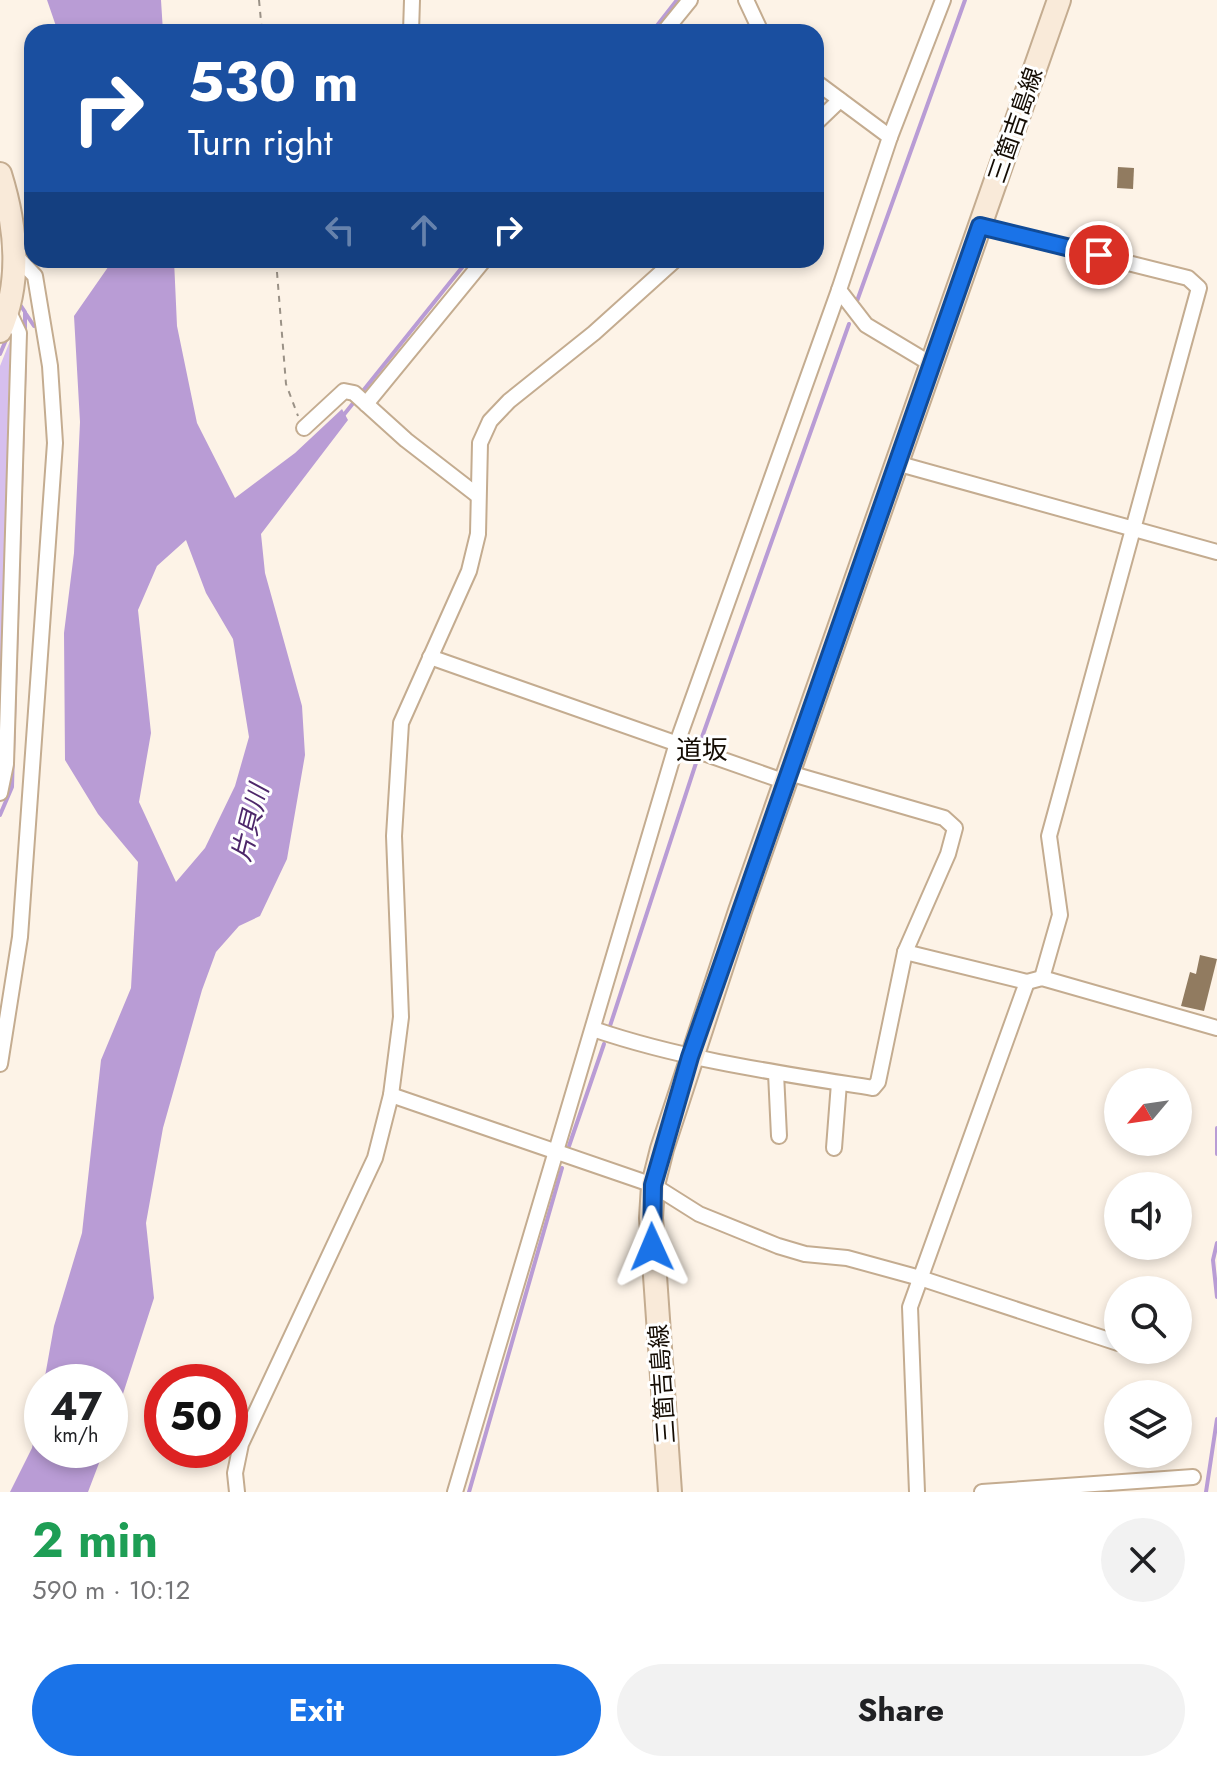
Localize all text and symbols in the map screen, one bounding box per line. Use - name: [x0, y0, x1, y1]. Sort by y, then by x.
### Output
- text: 530 m: [188, 41, 359, 122]
- icon: right: [56, 56, 160, 160]
- street label: 三箇吉島線: [979, 63, 1051, 187]
- text: Turn right: [188, 116, 333, 168]
- icon: left: [318, 208, 362, 252]
- icon: ahead: [402, 208, 446, 252]
- icon: right: [486, 208, 530, 252]
- pin: [1065, 221, 1133, 289]
- icon: arrive: [1077, 233, 1121, 277]
- district label: 道坂: [676, 731, 728, 769]
- water label: 片貝川: [222, 778, 279, 865]
- north arrow: [1104, 1068, 1192, 1156]
- map controls: [1104, 1068, 1192, 1468]
- button: sound: [1104, 1172, 1192, 1260]
- position arrow: [610, 1205, 694, 1289]
- button: search: [1104, 1276, 1192, 1364]
- street label: 三箇吉島線: [640, 1323, 684, 1445]
- speed limit sign: 50: [144, 1364, 248, 1468]
- text: 47: [50, 1377, 102, 1435]
- button: layers: [1104, 1380, 1192, 1468]
- text: km/h: [53, 1421, 99, 1450]
- text: 2 min: [32, 1506, 158, 1575]
- button: close: [1101, 1518, 1185, 1602]
- text: 590 m · 10:12: [32, 1571, 190, 1609]
- button: Exit: [32, 1664, 601, 1756]
- button: Share: [617, 1664, 1185, 1756]

